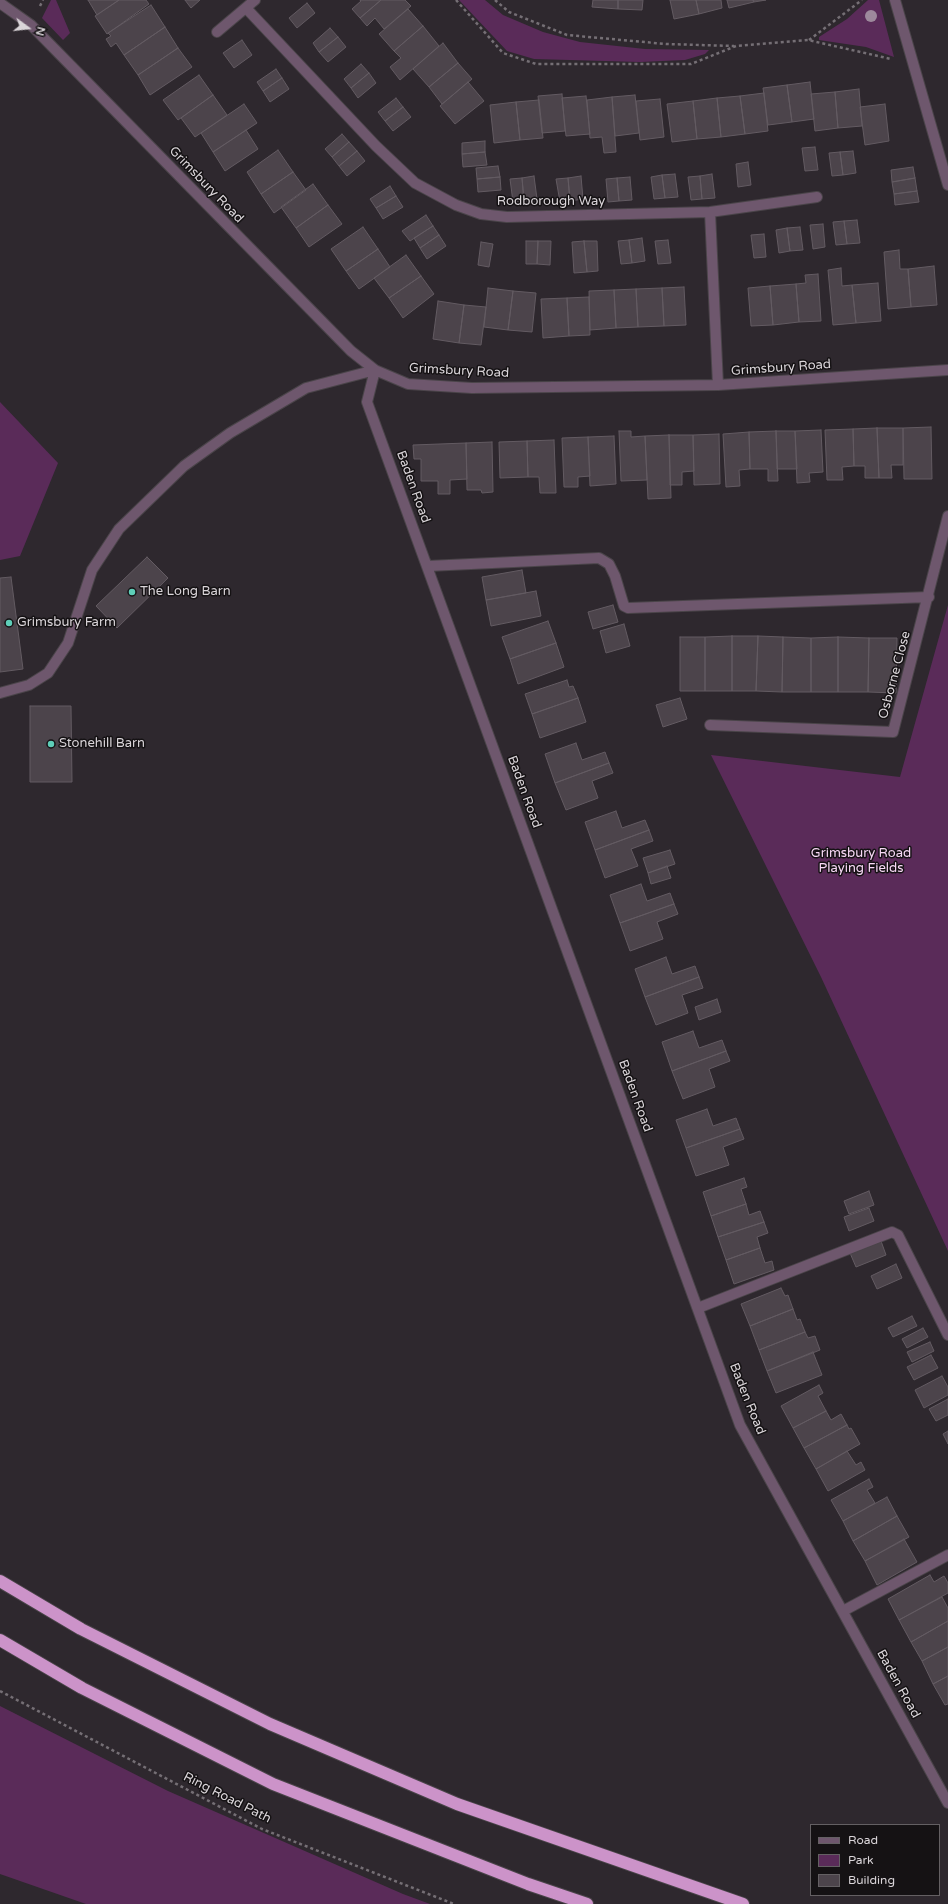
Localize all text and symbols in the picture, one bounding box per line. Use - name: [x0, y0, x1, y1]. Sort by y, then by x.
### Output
- north arrow: [8, 8, 48, 48]
- text: N: [33, 25, 47, 37]
- street label: Grimsbury Road: [166, 143, 246, 227]
- street label: Rodborough Way: [497, 194, 605, 210]
- street label: Grimsbury Road: [730, 357, 832, 379]
- street label: Grimsbury Road: [408, 361, 510, 381]
- street label: Baden Road: [393, 449, 433, 525]
- place label: The Long Barn: [140, 584, 231, 600]
- marker: The Long Barn: [127, 587, 137, 597]
- place label: Grimsbury Farm: [17, 615, 116, 631]
- marker: Grimsbury Farm: [4, 618, 14, 628]
- street label: Osborne Close: [876, 629, 914, 721]
- place label: Stonehill Barn: [59, 736, 145, 752]
- marker: Stonehill Barn: [46, 739, 56, 749]
- street label: Baden Road: [504, 754, 544, 830]
- park label: Grimsbury Road Playing Fields: [811, 846, 911, 877]
- street label: Baden Road: [615, 1058, 655, 1134]
- street label: Baden Road: [726, 1361, 768, 1437]
- street label: Baden Road: [873, 1647, 923, 1721]
- street label: Ring Road Path: [180, 1769, 274, 1827]
- legend: [810, 1824, 940, 1896]
- text: Road: [848, 1833, 878, 1847]
- text: Park: [848, 1853, 874, 1867]
- text: Building: [848, 1873, 895, 1887]

